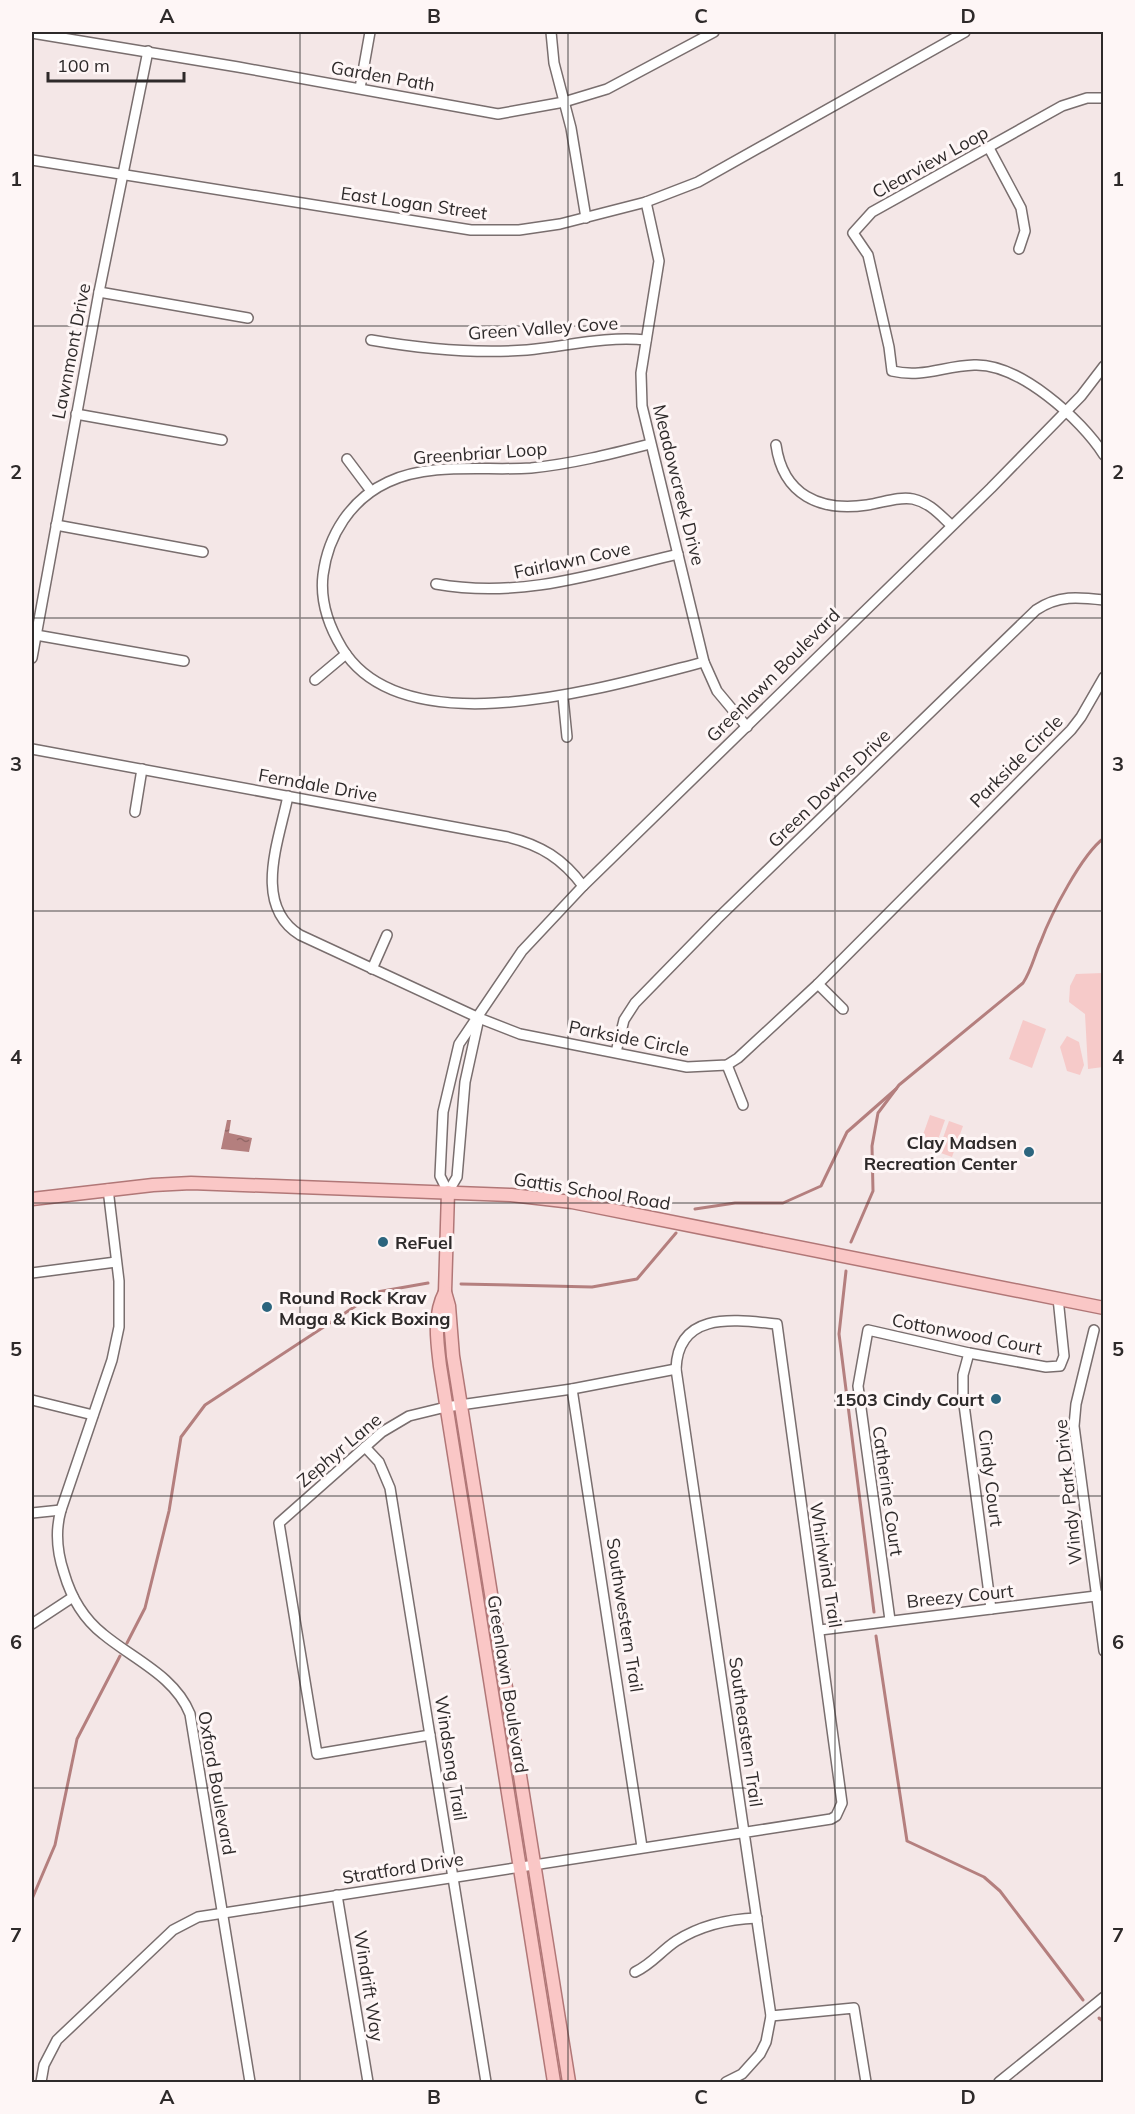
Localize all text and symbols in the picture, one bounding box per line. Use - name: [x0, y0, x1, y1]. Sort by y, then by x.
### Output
- text: A: [160, 3, 175, 28]
- text: B: [427, 3, 441, 28]
- text: C: [694, 3, 708, 28]
- text: D: [960, 3, 976, 28]
- scale bar: [48, 45, 184, 83]
- text: 100 m: [57, 54, 110, 77]
- street label: Garden Path: [329, 56, 437, 96]
- street label: Clearview Loop: [868, 121, 992, 203]
- text: 1: [10, 166, 22, 191]
- text: 1: [1112, 166, 1124, 191]
- street label: East Logan Street: [339, 181, 489, 225]
- street label: Lawnmont Drive: [47, 281, 95, 421]
- street label: Green Valley Cove: [467, 311, 619, 345]
- street label: Meadowcreek Drive: [648, 402, 710, 568]
- street label: Greenbriar Loop: [412, 437, 548, 469]
- text: 2: [10, 459, 22, 484]
- text: 2: [1112, 459, 1124, 484]
- street label: Fairlawn Cove: [512, 536, 632, 584]
- street label: Greenlawn Boulevard: [701, 603, 845, 747]
- street label: Parkside Circle: [965, 710, 1067, 812]
- street label: Green Downs Drive: [763, 724, 895, 852]
- text: 3: [10, 751, 22, 776]
- text: 3: [1112, 751, 1124, 776]
- street label: Ferndale Drive: [257, 763, 379, 807]
- street label: Parkside Circle: [567, 1015, 691, 1061]
- text: 4: [10, 1044, 22, 1069]
- text: 4: [1112, 1044, 1124, 1069]
- place label: Clay Madsen Recreation Center: [864, 1131, 1018, 1175]
- marker: Clay Madsen Recreation Center: [1022, 1145, 1036, 1159]
- street label: Gattis School Road: [512, 1167, 672, 1215]
- place label: ReFuel: [395, 1231, 453, 1254]
- marker: ReFuel: [376, 1235, 390, 1249]
- place label: Round Rock Krav Maga & Kick Boxing: [279, 1286, 451, 1330]
- marker: Round Rock Krav Maga & Kick Boxing: [260, 1300, 274, 1314]
- street label: Cottonwood Court: [890, 1308, 1044, 1360]
- text: 5: [10, 1336, 22, 1361]
- text: 5: [1112, 1336, 1124, 1361]
- place label: 1503 Cindy Court: [835, 1388, 984, 1411]
- marker: 1503 Cindy Court: [989, 1392, 1003, 1406]
- street label: Zephyr Lane: [292, 1408, 386, 1492]
- street label: Windy Park Drive: [1049, 1418, 1087, 1566]
- street label: Catherine Court: [867, 1425, 909, 1557]
- street label: Cindy Court: [974, 1428, 1008, 1528]
- street label: Whirlwind Trail: [805, 1501, 847, 1629]
- street label: Southwestern Trail: [601, 1536, 649, 1694]
- street label: Breezy Court: [905, 1579, 1015, 1613]
- street label: Greenlawn Boulevard: [483, 1593, 533, 1775]
- text: 6: [10, 1629, 22, 1654]
- text: 6: [1112, 1629, 1124, 1654]
- street label: Southeastern Trail: [724, 1656, 768, 1808]
- street label: Windsong Trail: [430, 1694, 472, 1822]
- street label: Oxford Boulevard: [193, 1709, 241, 1857]
- street label: Stratford Drive: [341, 1847, 465, 1889]
- text: 7: [10, 1922, 22, 1947]
- text: 7: [1112, 1922, 1124, 1947]
- street label: Windrift Way: [349, 1929, 389, 2044]
- text: A: [160, 2084, 175, 2109]
- text: B: [427, 2084, 441, 2109]
- text: C: [694, 2084, 708, 2109]
- text: D: [960, 2084, 976, 2109]

